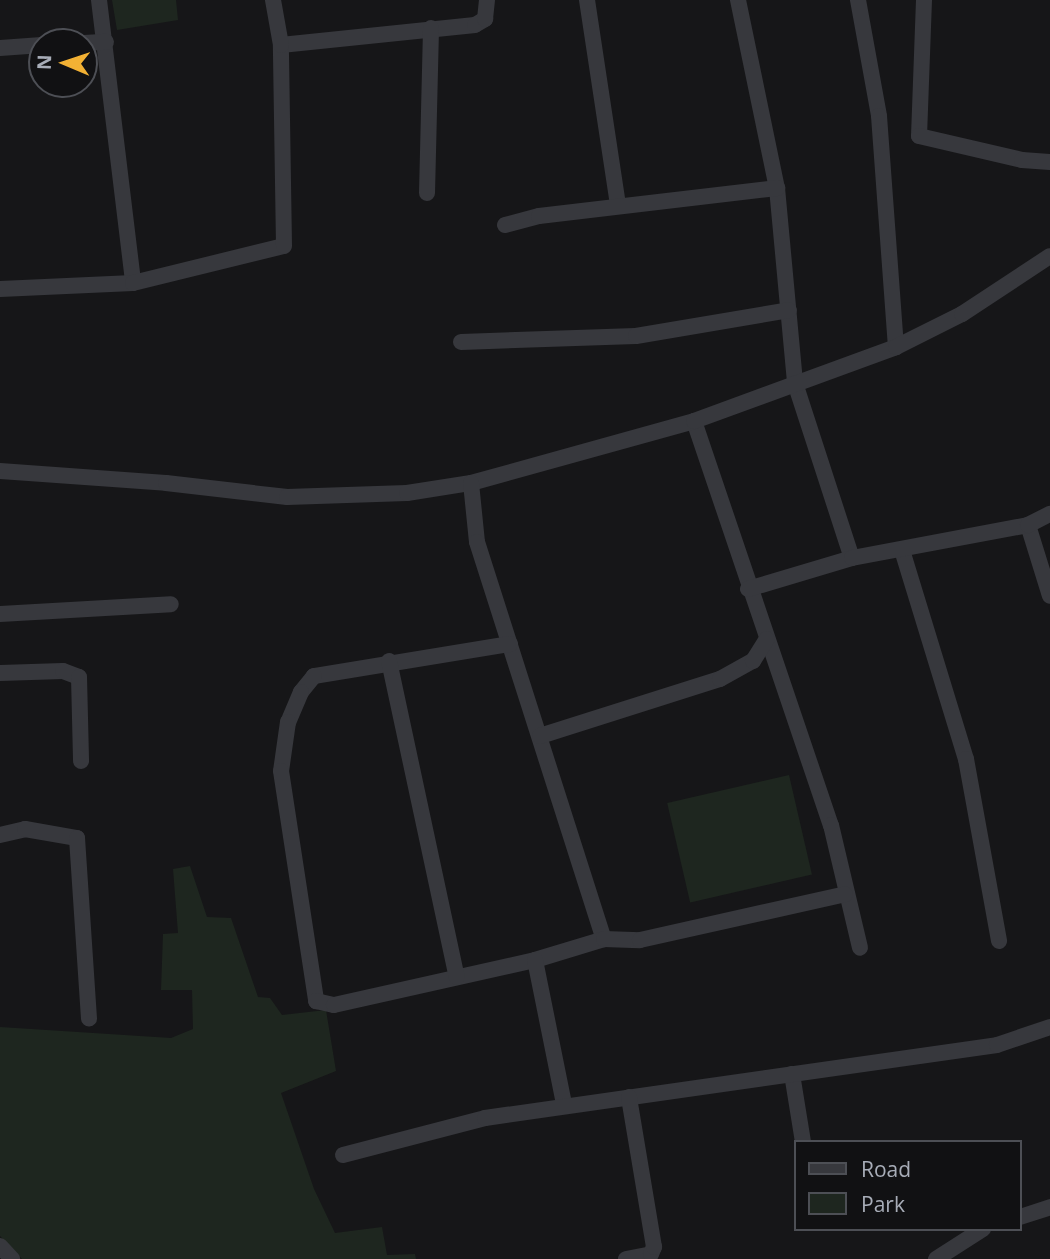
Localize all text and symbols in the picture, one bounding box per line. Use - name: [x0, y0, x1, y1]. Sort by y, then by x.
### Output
- north arrow: [28, 28, 98, 98]
- text: N: [31, 54, 57, 71]
- legend: [794, 1140, 1022, 1231]
- text: Road: [861, 1155, 911, 1183]
- text: Park: [861, 1190, 905, 1218]

